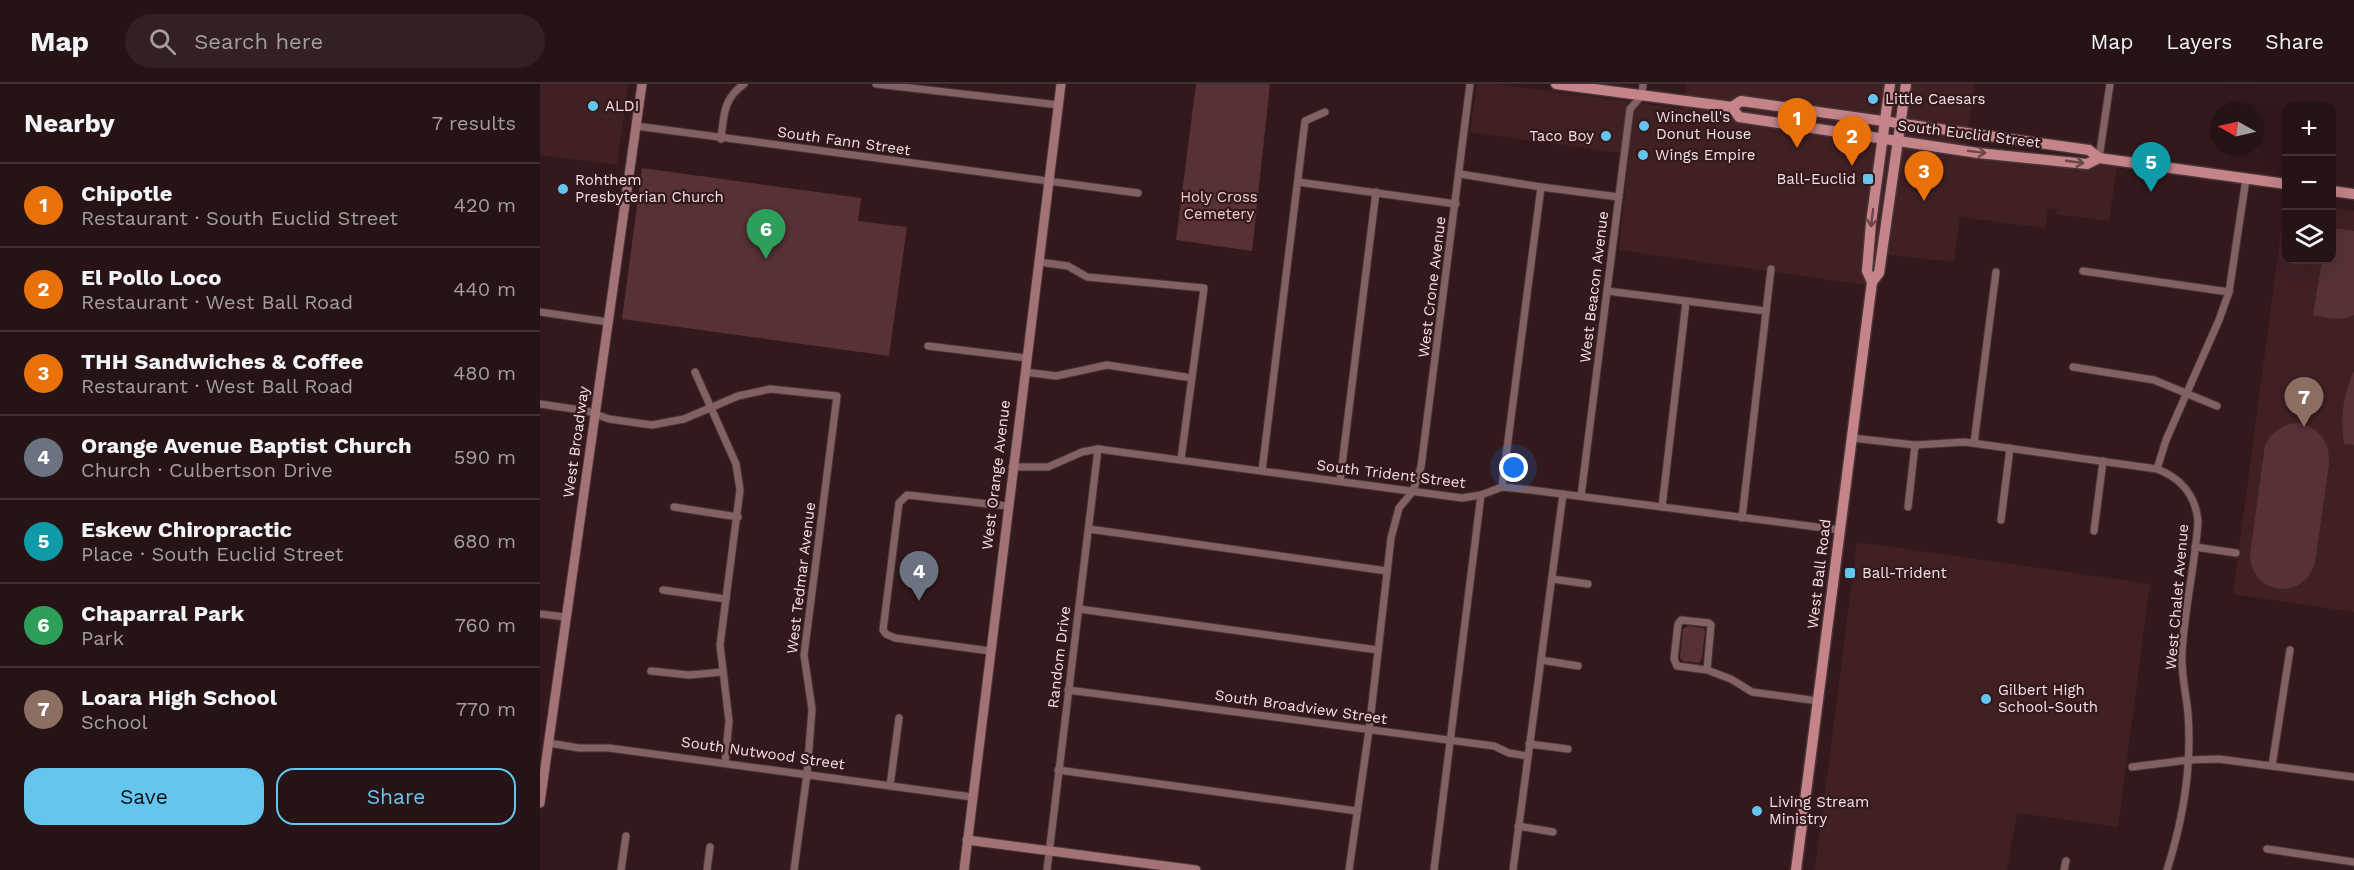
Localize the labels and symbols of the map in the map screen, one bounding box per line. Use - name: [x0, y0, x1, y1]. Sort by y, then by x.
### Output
- place label: Little Caesars: [1885, 90, 1986, 108]
- marker: Little Caesars: [1866, 92, 1880, 106]
- place label: ALDI: [605, 97, 639, 115]
- pin: 1: [1778, 98, 1816, 148]
- marker: ALDI: [586, 99, 600, 113]
- north arrow: [2210, 102, 2264, 156]
- place label: Winchell's Donut House: [1656, 108, 1751, 143]
- pin: 2: [1832, 116, 1872, 166]
- street label: South Euclid Street: [1897, 116, 2042, 152]
- marker: Winchell's Donut House: [1637, 119, 1651, 133]
- street label: South Fann Street: [776, 123, 912, 159]
- place label: Taco Boy: [1529, 127, 1594, 145]
- marker: Taco Boy: [1599, 129, 1613, 143]
- pin: 5: [2132, 142, 2170, 192]
- place label: Wings Empire: [1655, 146, 1756, 164]
- one-way arrow: [1966, 147, 1986, 158]
- marker: Wings Empire: [1636, 148, 1650, 162]
- pin: 3: [1904, 152, 1944, 201]
- one-way arrow: [2065, 157, 2085, 168]
- place label: Ball-Euclid: [1777, 170, 1856, 188]
- place label: Rohthem Presbyterian Church: [575, 171, 724, 206]
- marker: Ball-Euclid: [1861, 172, 1875, 186]
- marker: Rohthem Presbyterian Church: [556, 182, 570, 196]
- park label: Holy Cross Cemetery: [1180, 188, 1258, 223]
- one-way arrow: [1866, 207, 1877, 227]
- pin: 6: [746, 210, 786, 259]
- street label: West Beacon Avenue: [1576, 210, 1612, 364]
- street label: West Crone Avenue: [1414, 215, 1450, 359]
- pin: 7: [2284, 378, 2324, 427]
- street label: West Broadway: [559, 385, 593, 499]
- street label: West Orange Avenue: [978, 399, 1014, 551]
- your location: [1499, 453, 1528, 482]
- street label: South Trident Street: [1315, 456, 1467, 492]
- street label: West Tedmar Avenue: [783, 501, 819, 655]
- street label: West Ball Road: [1803, 518, 1835, 630]
- street label: West Chalet Avenue: [2162, 523, 2192, 671]
- pin: 4: [900, 552, 938, 601]
- place label: Ball-Trident: [1862, 564, 1947, 582]
- marker: Ball-Trident: [1843, 566, 1857, 580]
- street label: Random Drive: [1044, 605, 1074, 709]
- place label: Gilbert High School-South: [1998, 681, 2098, 716]
- street label: South Broadview Street: [1214, 686, 1389, 728]
- marker: Gilbert High School-South: [1979, 692, 1993, 706]
- street label: South Nutwood Street: [680, 733, 847, 773]
- place label: Living Stream Ministry: [1769, 793, 1869, 828]
- marker: Living Stream Ministry: [1750, 804, 1764, 818]

